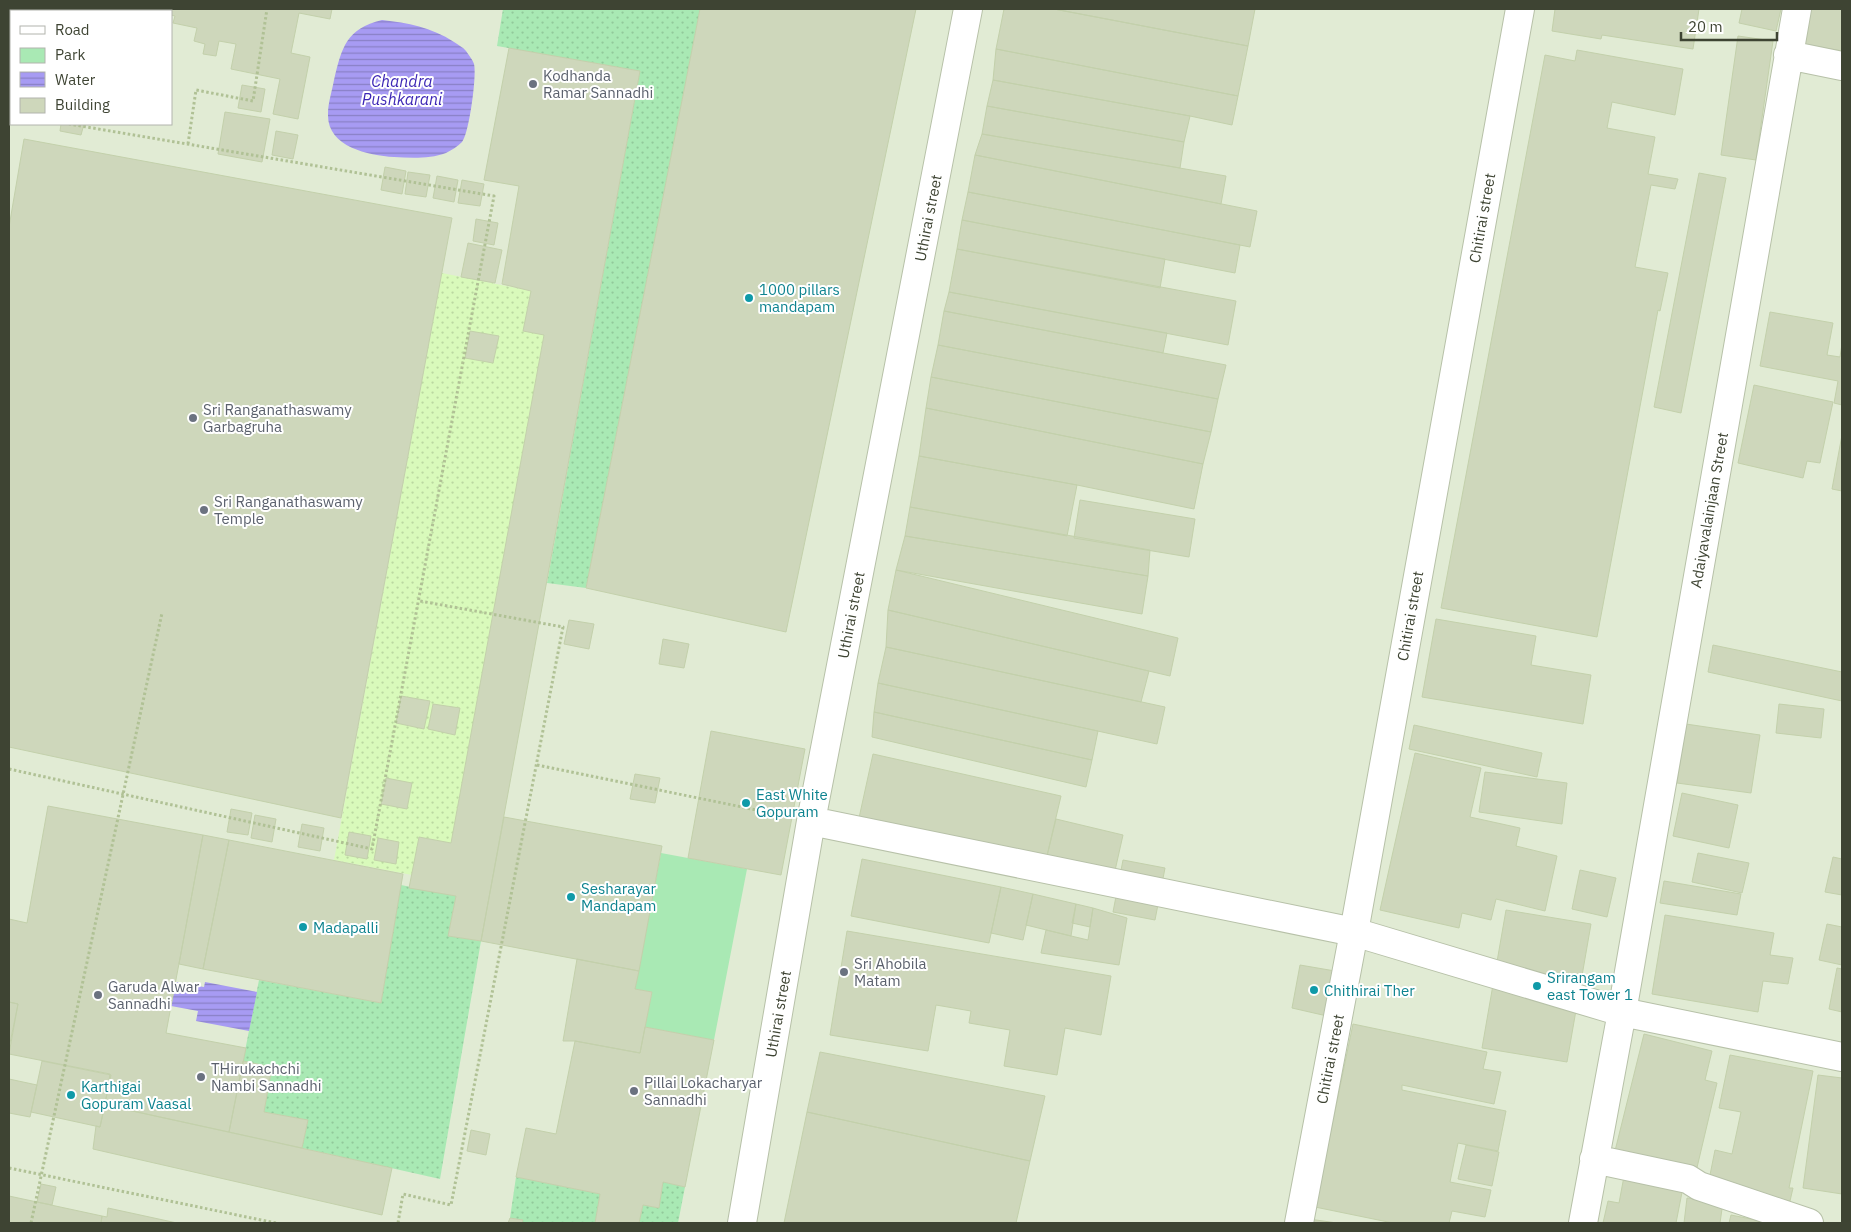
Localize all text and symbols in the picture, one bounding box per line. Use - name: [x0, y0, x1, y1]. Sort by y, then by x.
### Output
- legend: [10, 10, 172, 125]
- scale bar: [1681, 10, 1777, 42]
- text: 20 m: [1688, 17, 1723, 36]
- text: Road: [55, 20, 90, 39]
- text: Park: [55, 45, 85, 64]
- place label: Kodhanda Ramar Sannadhi: [543, 66, 653, 102]
- text: Water: [55, 70, 96, 89]
- water label: Chandra Pushkarani: [362, 71, 443, 109]
- marker: Kodhanda Ramar Sannadhi: [527, 78, 539, 90]
- text: Building: [55, 95, 110, 114]
- street label: Chitirai street: [1465, 172, 1499, 264]
- street label: Uthirai street: [910, 173, 946, 263]
- place label: 1000 pillars mandapam: [759, 280, 840, 316]
- marker: 1000 pillars mandapam: [743, 292, 755, 304]
- place label: Sri Ranganathaswamy Garbagruha: [203, 400, 352, 436]
- marker: Sri Ranganathaswamy Garbagruha: [187, 412, 199, 424]
- street label: Adaiyavalainjaan Street: [1686, 431, 1732, 589]
- place label: Sri Ranganathaswamy Temple: [214, 492, 363, 528]
- marker: Sri Ranganathaswamy Temple: [198, 504, 210, 516]
- street label: Uthirai street: [833, 570, 869, 660]
- street label: Chitirai street: [1393, 570, 1427, 662]
- place label: East White Gopuram: [756, 785, 828, 821]
- marker: East White Gopuram: [740, 797, 752, 809]
- place label: Sesharayar Mandapam: [581, 879, 656, 915]
- marker: Sesharayar Mandapam: [565, 891, 577, 903]
- place label: Madapalli: [313, 918, 378, 937]
- marker: Madapalli: [297, 921, 309, 933]
- place label: Sri Ahobila Matam: [854, 954, 927, 990]
- marker: Sri Ahobila Matam: [838, 966, 850, 978]
- place label: Srirangam east Tower 1: [1547, 968, 1633, 1004]
- street label: Uthirai street: [761, 969, 795, 1059]
- place label: Garuda Alwar Sannadhi: [108, 977, 200, 1013]
- marker: Srirangam east Tower 1: [1531, 980, 1543, 992]
- place label: Chithirai Ther: [1324, 981, 1415, 1000]
- marker: Chithirai Ther: [1308, 984, 1320, 996]
- marker: Garuda Alwar Sannadhi: [92, 989, 104, 1001]
- street label: Chitirai street: [1312, 1013, 1348, 1105]
- place label: THirukachchi Nambi Sannadhi: [211, 1059, 321, 1095]
- marker: THirukachchi Nambi Sannadhi: [195, 1071, 207, 1083]
- place label: Pillai Lokacharyar Sannadhi: [644, 1073, 763, 1109]
- place label: Karthigai Gopuram Vaasal: [81, 1077, 191, 1113]
- marker: Pillai Lokacharyar Sannadhi: [628, 1085, 640, 1097]
- marker: Karthigai Gopuram Vaasal: [65, 1089, 77, 1101]

